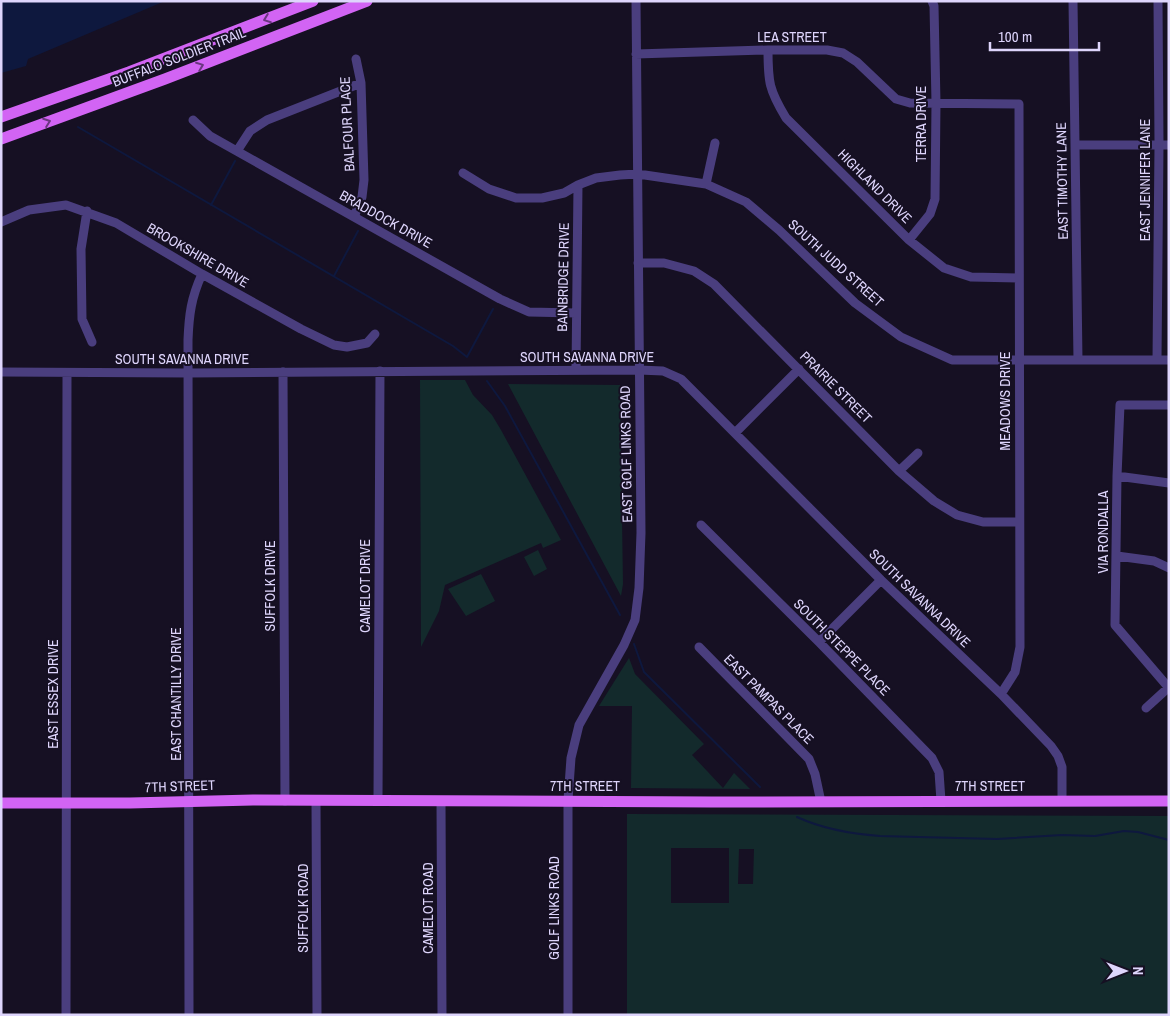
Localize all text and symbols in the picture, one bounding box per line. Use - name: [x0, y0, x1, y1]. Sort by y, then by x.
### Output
- one-way arrow: [264, 13, 272, 23]
- scale bar: [990, 20, 1099, 52]
- street label: BUFFALO SOLDIER TRAIL: [110, 23, 249, 91]
- text: 100 m: [998, 26, 1032, 47]
- street label: LEA STREET: [757, 28, 827, 46]
- one-way arrow: [195, 62, 203, 72]
- street label: BALFOUR PLACE: [336, 76, 358, 172]
- street label: TERRA DRIVE: [912, 86, 930, 162]
- one-way arrow: [42, 118, 51, 128]
- street label: EAST JENNIFER LANE: [1136, 119, 1154, 241]
- street label: EAST TIMOTHY LANE: [1052, 122, 1072, 240]
- street label: HIGHLAND DRIVE: [834, 145, 916, 227]
- street label: BRADDOCK DRIVE: [336, 186, 436, 252]
- street label: SOUTH JUDD STREET: [784, 215, 888, 311]
- street label: BROOKSHIRE DRIVE: [144, 218, 252, 292]
- street label: BAINBRIDGE DRIVE: [553, 222, 573, 332]
- street label: PRAIRIE STREET: [796, 347, 876, 427]
- street label: SOUTH SAVANNA DRIVE: [520, 348, 654, 366]
- street label: SOUTH SAVANNA DRIVE: [115, 350, 249, 368]
- street label: MEADOWS DRIVE: [996, 352, 1014, 450]
- street label: EAST GOLF LINKS ROAD: [616, 385, 636, 523]
- street label: VIA RONDALLA: [1094, 490, 1112, 573]
- street label: CAMELOT DRIVE: [356, 539, 374, 633]
- street label: SUFFOLK DRIVE: [261, 540, 279, 632]
- street label: SOUTH SAVANNA DRIVE: [865, 545, 975, 651]
- street label: SOUTH STEPPE PLACE: [790, 595, 894, 699]
- street label: EAST CHANTILLY DRIVE: [167, 627, 185, 761]
- street label: EAST ESSEX DRIVE: [44, 639, 62, 749]
- street label: EAST PAMPAS PLACE: [720, 650, 818, 748]
- street label: 7TH STREET: [145, 776, 215, 796]
- street label: 7TH STREET: [550, 777, 620, 795]
- street label: 7TH STREET: [955, 777, 1025, 795]
- street label: GOLF LINKS ROAD: [545, 856, 563, 960]
- street label: CAMELOT ROAD: [419, 862, 437, 954]
- street label: SUFFOLK ROAD: [294, 863, 312, 953]
- north arrow: [1100, 946, 1150, 996]
- text: N: [1129, 967, 1147, 975]

